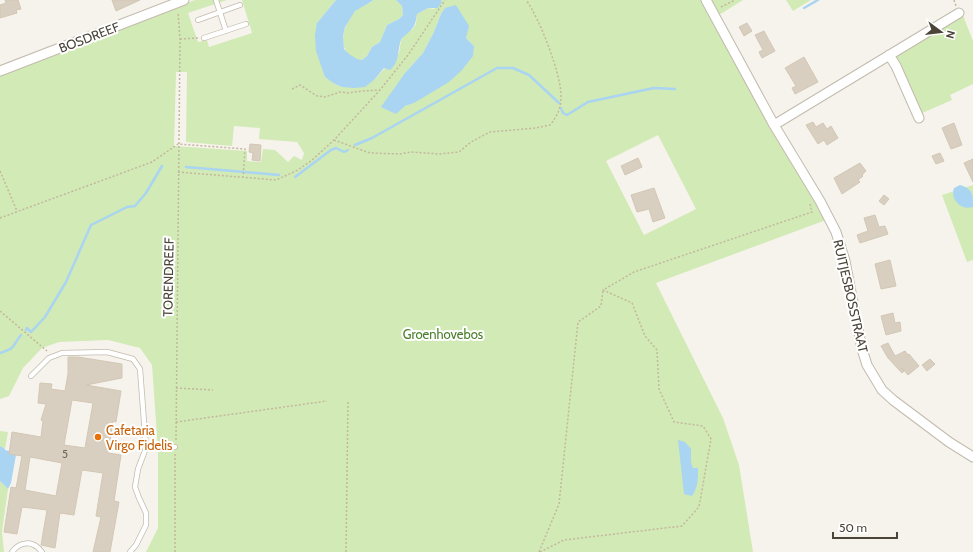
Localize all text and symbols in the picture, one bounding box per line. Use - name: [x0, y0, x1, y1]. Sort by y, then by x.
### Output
- north arrow: [921, 12, 961, 52]
- street label: BOSDREEF: [56, 18, 122, 56]
- text: N: [943, 29, 958, 40]
- street label: TORENDREEF: [159, 237, 177, 317]
- street label: RUITJESBOSSTRAAT: [830, 238, 872, 354]
- park label: Groenhovebos: [403, 326, 484, 342]
- place label: Cafetaria Virgo Fidelis: [106, 422, 173, 453]
- marker: Cafetaria Virgo Fidelis: [93, 432, 103, 442]
- house number: 5: [62, 447, 68, 461]
- scale bar: [833, 514, 897, 540]
- text: 50 m: [839, 520, 867, 535]

